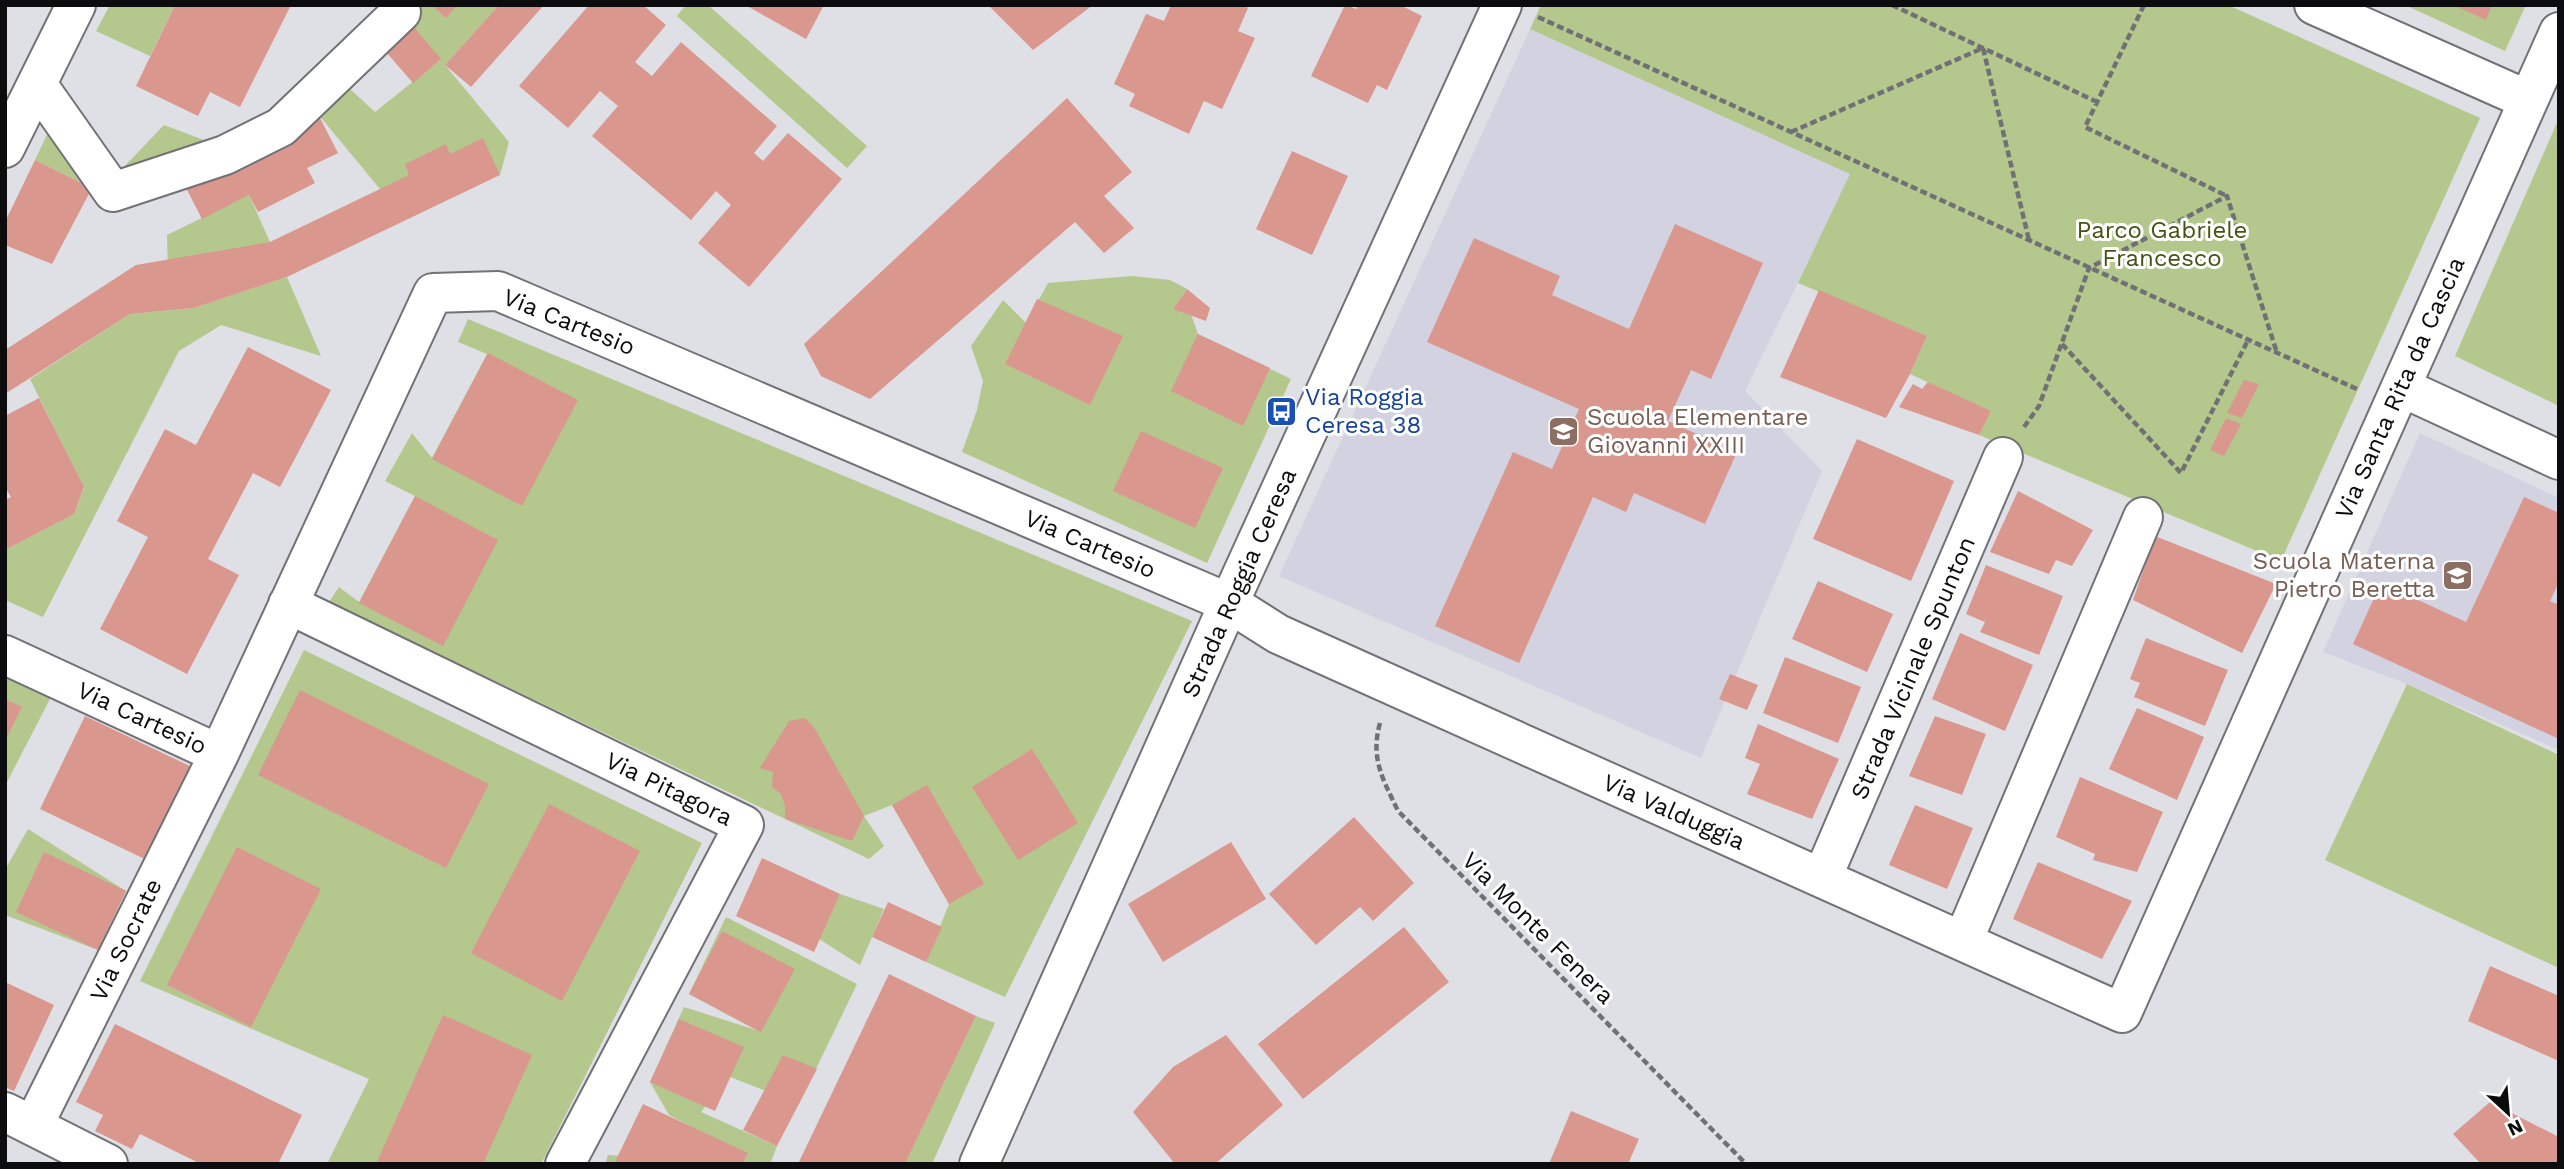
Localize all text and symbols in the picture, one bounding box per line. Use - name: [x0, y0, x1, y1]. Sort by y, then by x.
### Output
- park label: Parco Gabriele Francesco: [2077, 216, 2247, 272]
- street label: Via Santa Rita da Cascia: [2330, 253, 2470, 523]
- street label: Via Cartesio: [499, 283, 639, 361]
- place label: Via Roggia Ceresa 38: [1305, 383, 1424, 439]
- bus stop icon: Via Roggia Ceresa 38: [1265, 394, 1299, 428]
- place label: Scuola Elementare Giovanni XXIII: [1587, 403, 1808, 459]
- school or university icon: Scuola Elementare Giovanni XXIII: [1547, 414, 1581, 448]
- street label: Strada Roggia Ceresa: [1176, 464, 1302, 702]
- street label: Via Cartesio: [1020, 504, 1160, 584]
- street label: Strada Vicinale Spunton: [1845, 532, 1981, 804]
- place label: Scuola Materna Pietro Beretta: [2253, 547, 2435, 603]
- school or university icon: Scuola Materna Pietro Beretta: [2441, 558, 2475, 592]
- street label: Via Cartesio: [73, 676, 211, 760]
- street label: Via Pitagora: [601, 746, 737, 832]
- street label: Via Valduggia: [1599, 768, 1749, 856]
- street label: Via Monte Fenera: [1456, 846, 1620, 1010]
- street label: Via Socrate: [84, 874, 168, 1006]
- north arrow: [2473, 1078, 2543, 1148]
- text: N: [2504, 1114, 2527, 1141]

